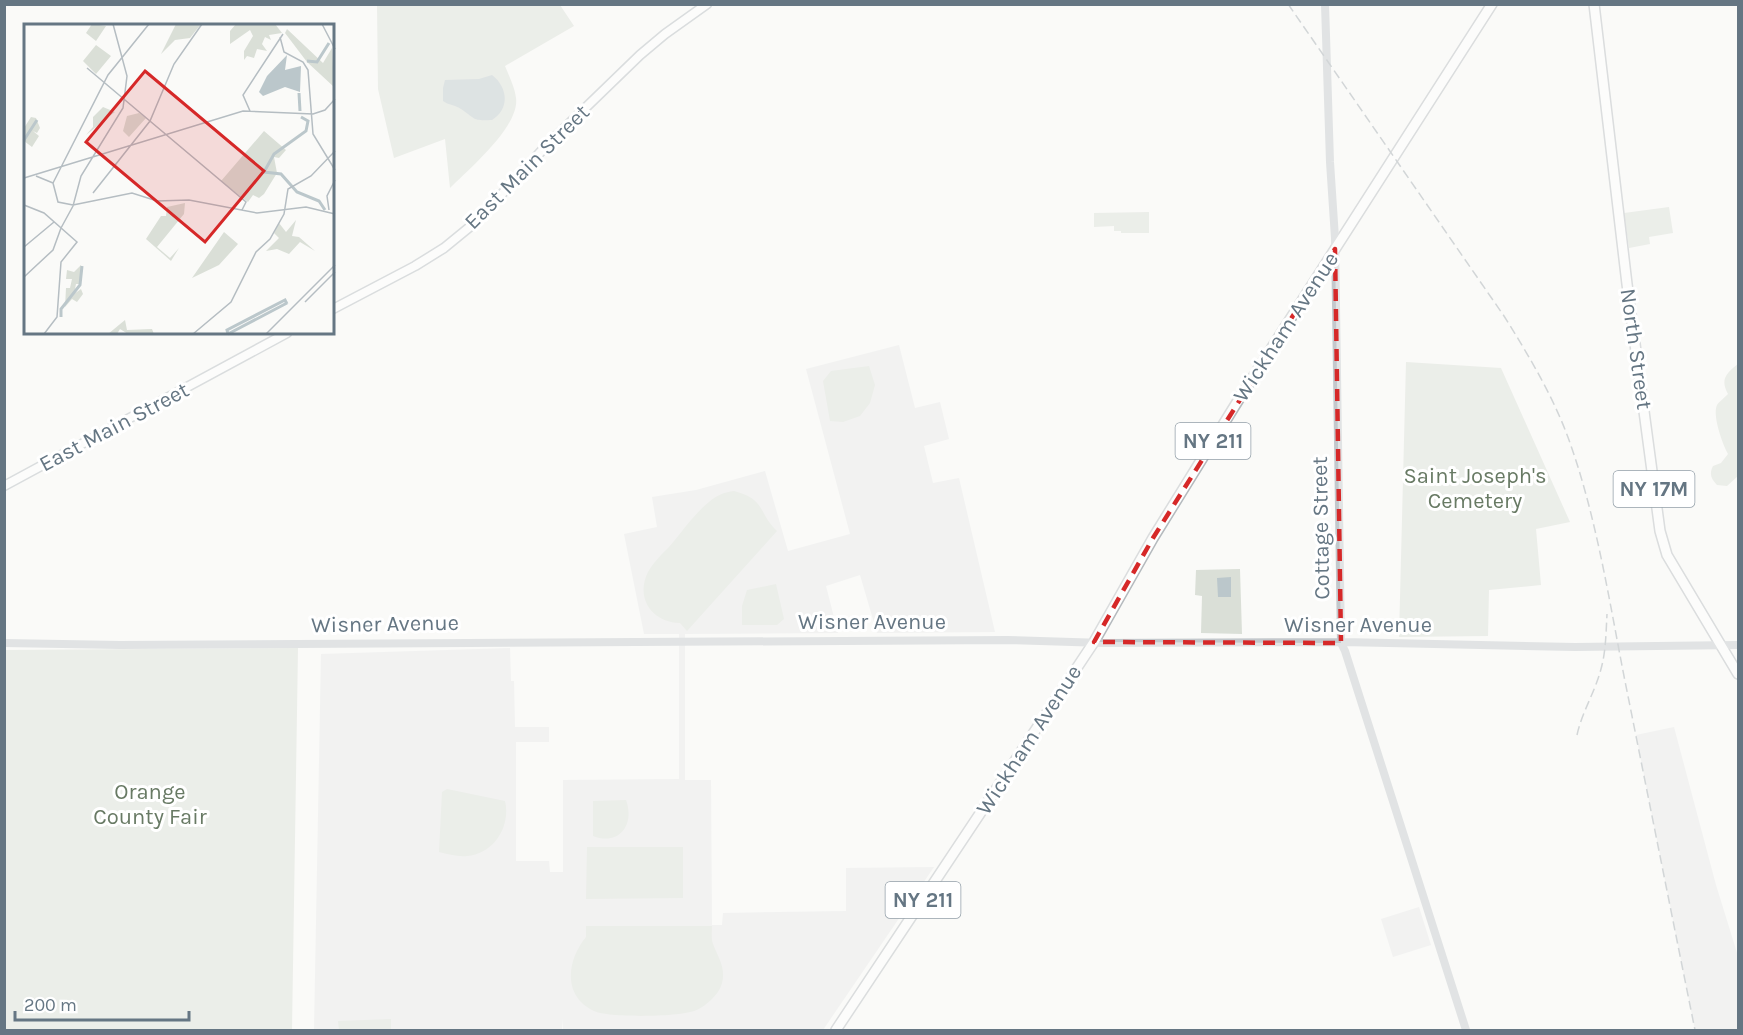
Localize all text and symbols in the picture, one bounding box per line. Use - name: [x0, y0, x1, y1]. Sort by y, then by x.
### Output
- inset map: [24, 24, 334, 334]
- street label: East Main Street: [459, 99, 595, 235]
- street label: Wickham Avenue: [1228, 247, 1344, 407]
- street label: North Street: [1615, 287, 1657, 411]
- street label: East Main Street: [35, 377, 193, 477]
- road number: NY 211: [1176, 423, 1250, 459]
- street label: Cottage Street: [1307, 456, 1335, 600]
- park label: Saint Joseph's Cemetery: [1403, 463, 1547, 514]
- road number: NY 17M: [1614, 471, 1694, 507]
- street label: Wisner Avenue: [798, 609, 946, 635]
- street label: Wisner Avenue: [311, 610, 459, 638]
- street label: Wisner Avenue: [1284, 612, 1432, 638]
- street label: Wickham Avenue: [971, 660, 1087, 820]
- park label: Orange County Fair: [93, 779, 207, 830]
- road number: NY 211: [886, 882, 960, 918]
- scale bar: [15, 984, 189, 1022]
- text: 200 m: [24, 994, 77, 1016]

